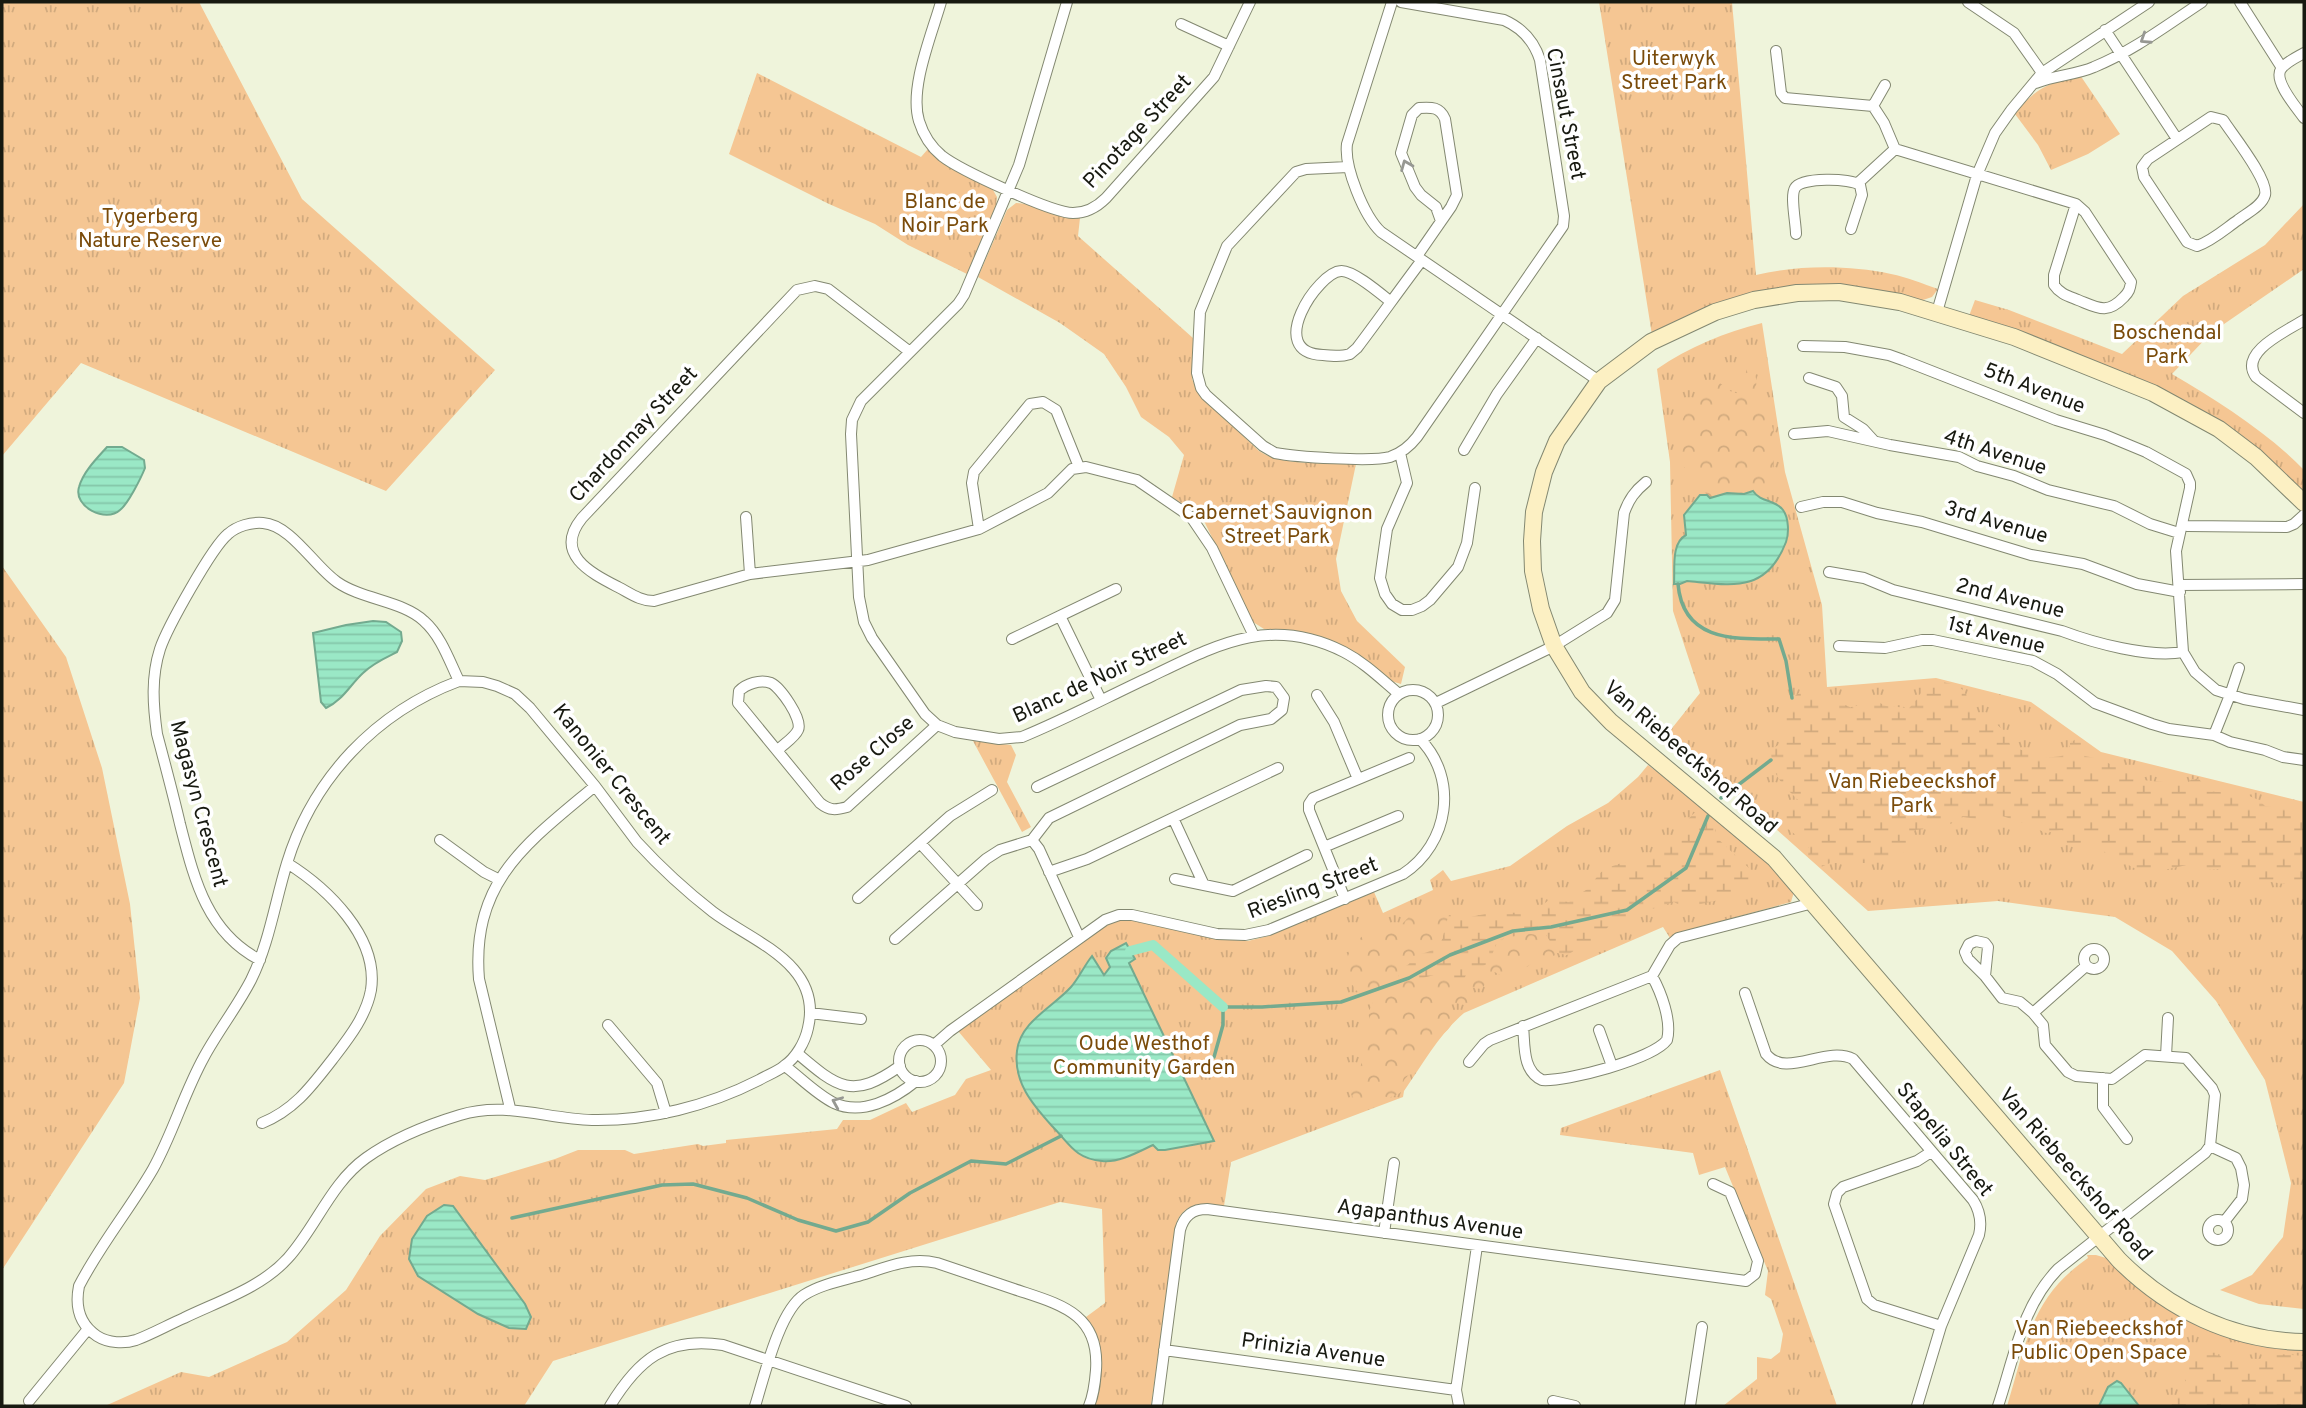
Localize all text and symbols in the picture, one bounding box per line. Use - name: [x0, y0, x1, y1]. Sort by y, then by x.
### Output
- one-way arrow: [2139, 31, 2152, 44]
- street label: Cinsaut Street: [1539, 46, 1591, 182]
- park label: Uiterwyk Street Park: [1621, 46, 1727, 97]
- street label: Pinotage Street: [1078, 69, 1198, 195]
- one-way arrow: [1400, 159, 1414, 171]
- park label: Blanc de Noir Park: [901, 189, 989, 240]
- park label: Tygerberg Nature Reserve: [78, 204, 222, 255]
- park label: Boschendal Park: [2112, 320, 2222, 371]
- street label: 5th Avenue: [1979, 357, 2089, 421]
- street label: Chardonnay Street: [564, 361, 704, 509]
- street label: 4th Avenue: [1940, 424, 2050, 482]
- street label: 3rd Avenue: [1941, 495, 2051, 551]
- park label: Cabernet Sauvignon Street Park: [1181, 500, 1373, 551]
- street label: 2nd Avenue: [1953, 572, 2067, 626]
- street label: 1st Avenue: [1945, 611, 2047, 661]
- street label: Blanc de Noir Street: [1009, 626, 1191, 730]
- street label: Van Riebeeckshof Road: [1597, 675, 1783, 841]
- street label: Kanonier Crescent: [546, 699, 676, 851]
- street label: Rose Close: [826, 710, 920, 798]
- street label: Magasyn Crescent: [163, 718, 233, 890]
- park label: Van Riebeeckshof Park: [1828, 769, 1996, 820]
- street label: Riesling Street: [1244, 852, 1382, 926]
- park label: Oude Westhof Community Garden: [1053, 1031, 1235, 1082]
- street label: Stapelia Street: [1890, 1077, 1998, 1203]
- street label: Van Riebeeckshof Road: [1992, 1082, 2158, 1268]
- one-way arrow: [832, 1096, 844, 1110]
- street label: Agapanthus Avenue: [1335, 1194, 1525, 1246]
- park label: Van Riebeeckshof Public Open Space: [2011, 1316, 2187, 1367]
- street label: Prinizia Avenue: [1239, 1328, 1387, 1374]

